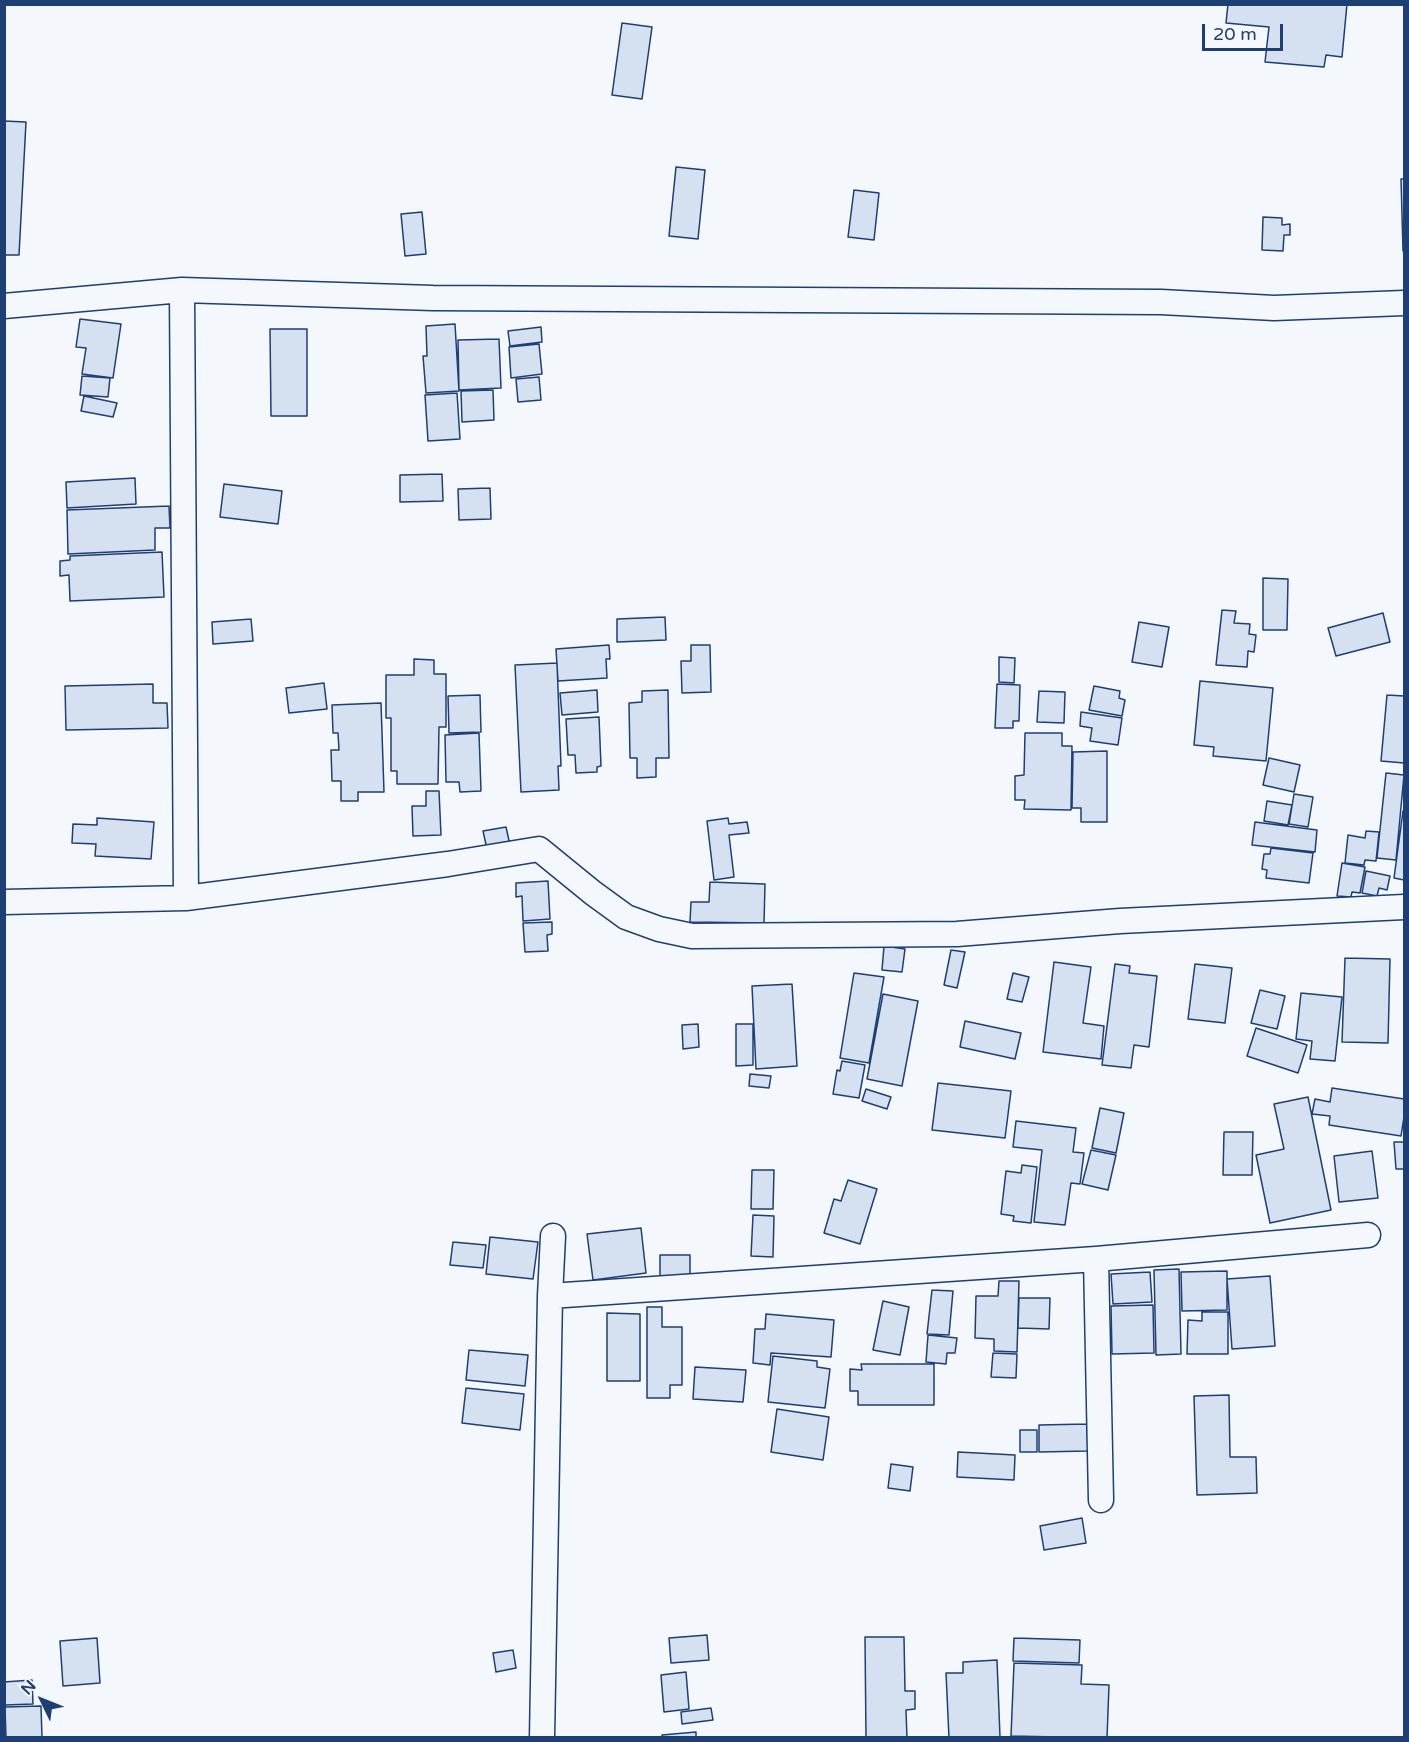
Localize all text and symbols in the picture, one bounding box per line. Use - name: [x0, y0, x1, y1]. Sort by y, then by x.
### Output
- scale bar: [1205, 12, 1286, 50]
- text: 20 m: [1213, 23, 1257, 45]
- north arrow: [12, 1670, 72, 1730]
- text: N: [17, 1676, 41, 1699]

